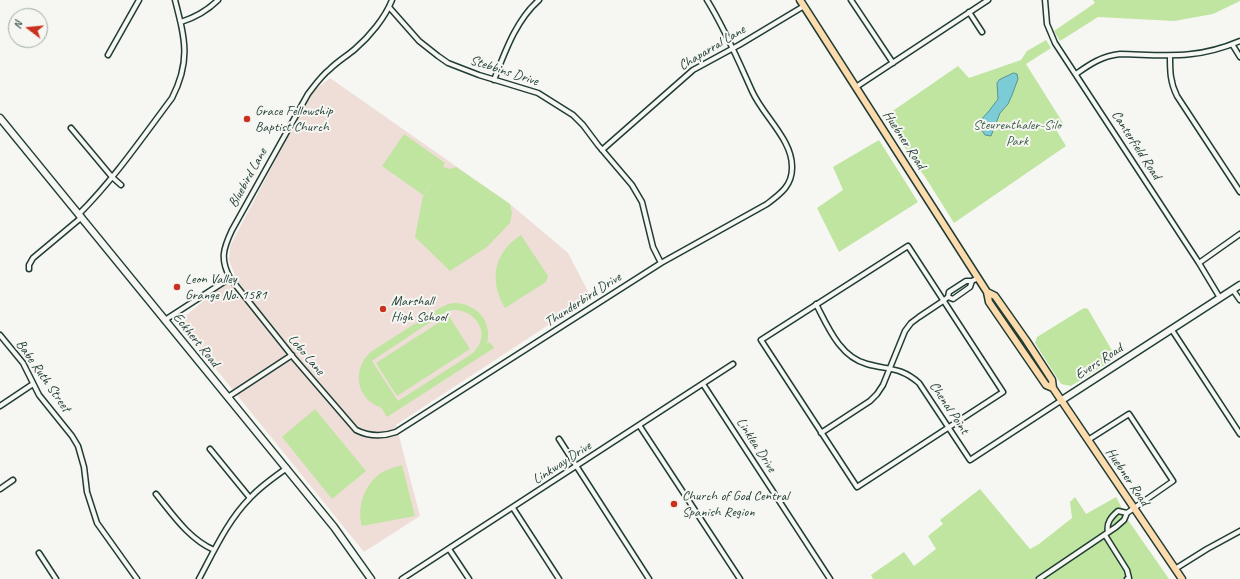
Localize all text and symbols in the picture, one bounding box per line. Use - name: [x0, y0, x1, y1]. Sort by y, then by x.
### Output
- north arrow: [8, 8, 48, 48]
- text: N: [10, 20, 25, 30]
- street label: Chaparral Lane: [676, 22, 748, 74]
- street label: Stebbins Drive: [468, 52, 540, 90]
- place label: Grace Fellowship Baptist Church: [255, 103, 333, 136]
- street label: Canterfield Road: [1107, 107, 1165, 183]
- street label: Huebner Road: [879, 108, 929, 172]
- marker: Grace Fellowship Baptist Church: [242, 114, 252, 124]
- park label: Steurenthaler-Silo Park: [973, 117, 1061, 150]
- street label: Bluebird Lane: [225, 145, 271, 211]
- street label: Thunderbird Drive: [542, 269, 624, 331]
- place label: Leon Valley Grange No. 1581: [185, 271, 267, 304]
- marker: Leon Valley Grange No. 1581: [172, 282, 182, 292]
- place label: Marshall High School: [391, 293, 446, 326]
- marker: Marshall High School: [378, 304, 388, 314]
- street label: Eckhert Road: [169, 309, 223, 371]
- street label: Lobo Lane: [284, 331, 328, 379]
- street label: Babe Ruth Street: [12, 337, 74, 415]
- street label: Evers Road: [1072, 340, 1126, 384]
- street label: Chenal Point: [925, 378, 973, 438]
- street label: Linklea Drive: [732, 415, 780, 475]
- street label: Linkway Drive: [530, 438, 594, 488]
- street label: Huebner Road: [1101, 445, 1153, 509]
- place label: Church of God Central Spanish Region: [682, 488, 789, 520]
- marker: Church of God Central Spanish Region: [669, 499, 679, 509]

